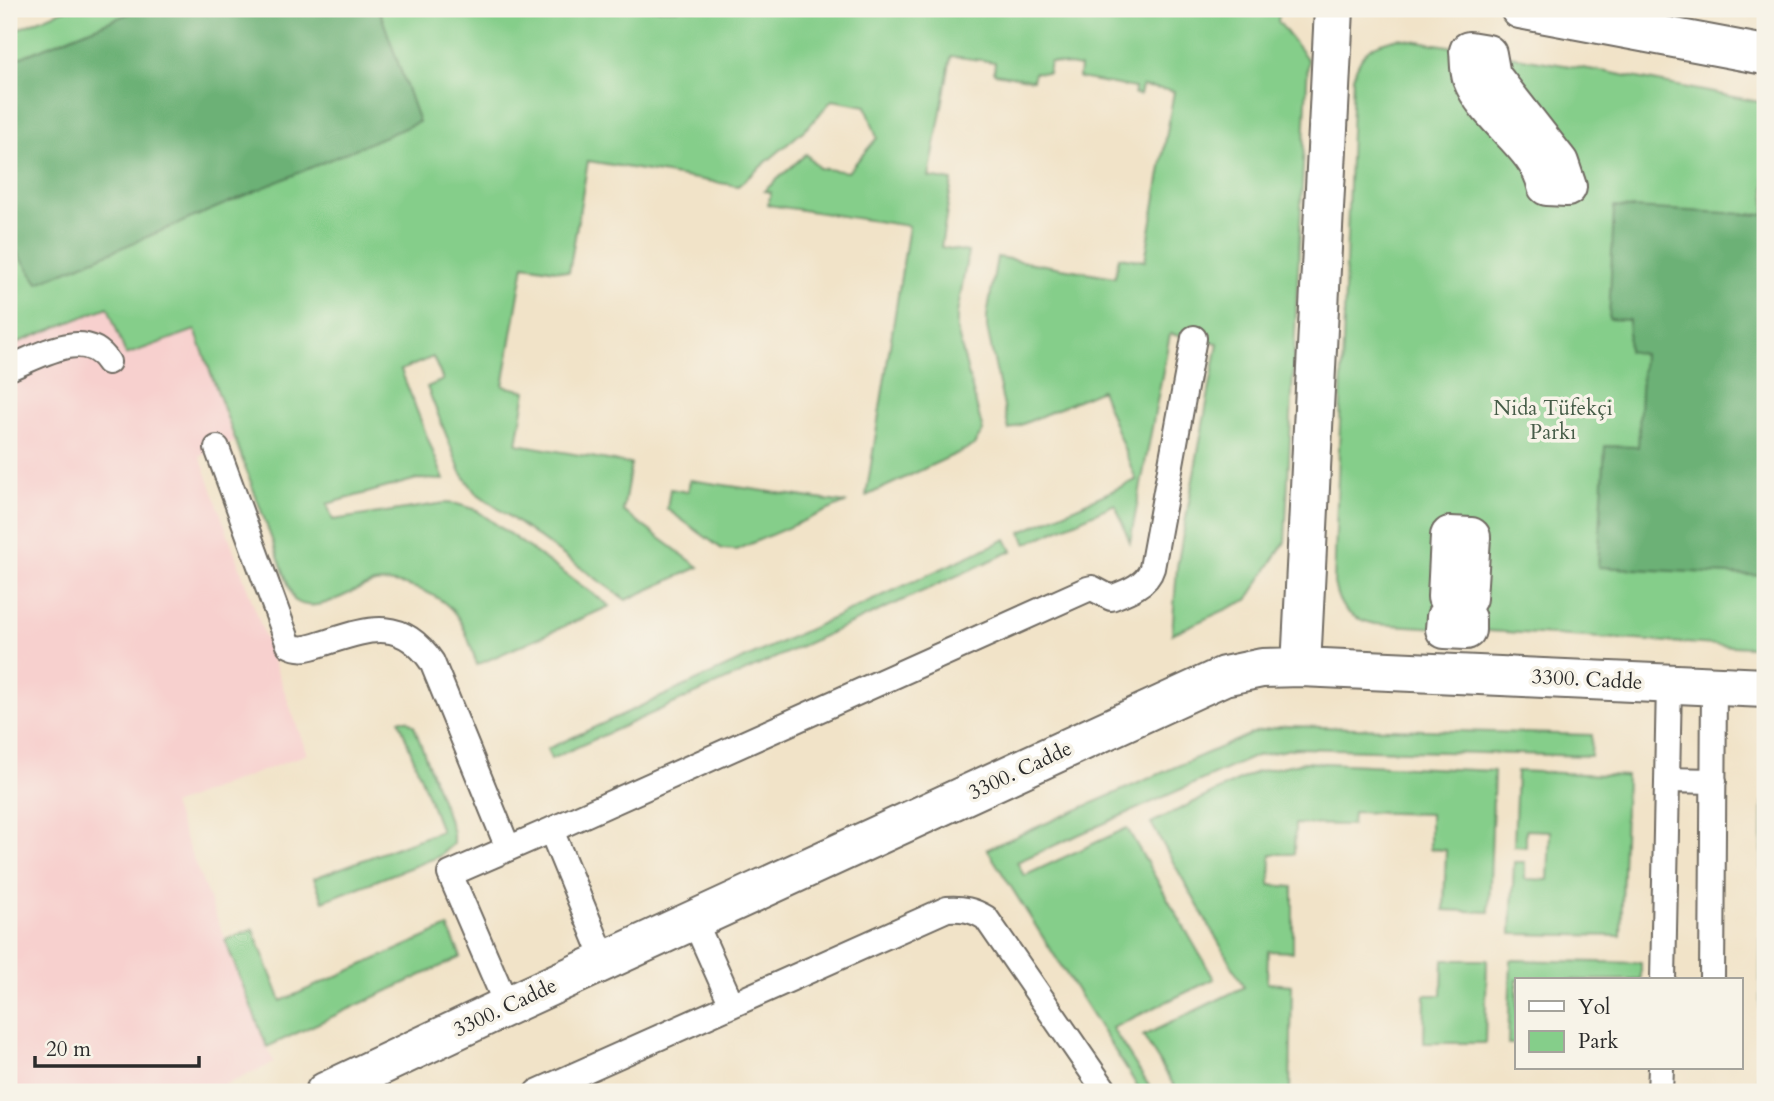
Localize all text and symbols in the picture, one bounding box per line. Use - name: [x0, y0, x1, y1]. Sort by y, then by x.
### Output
- park label: Nida Tüfekçi Parkı: [1493, 394, 1613, 447]
- street label: 3300. Cadde: [1531, 662, 1643, 697]
- street label: 3300. Cadde: [964, 734, 1077, 807]
- street label: 3300. Cadde: [449, 971, 562, 1044]
- legend: [1515, 978, 1742, 1070]
- text: Yol: [1578, 993, 1610, 1022]
- scale bar: [35, 1024, 200, 1068]
- text: Park: [1578, 1027, 1619, 1056]
- text: 20 m: [46, 1035, 91, 1064]

